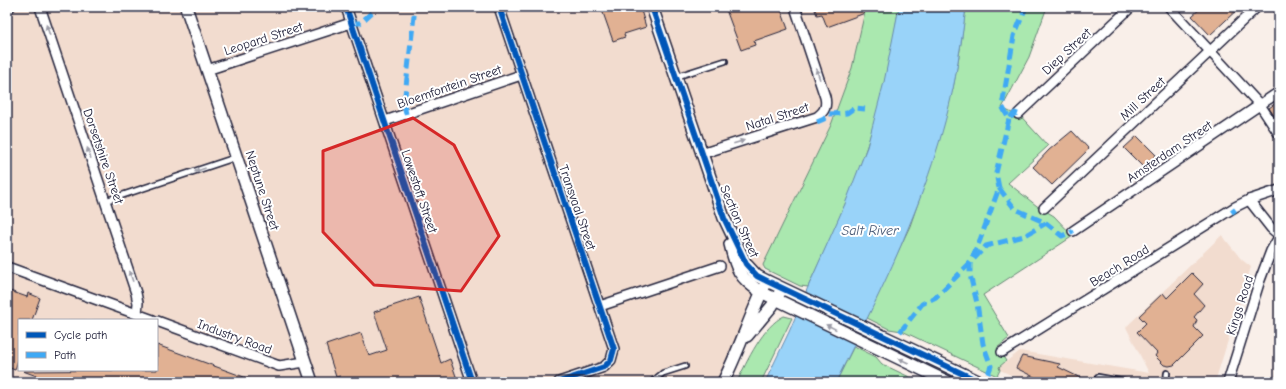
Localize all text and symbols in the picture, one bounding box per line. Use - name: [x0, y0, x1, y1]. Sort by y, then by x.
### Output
- street label: Leopard Street: [222, 18, 306, 58]
- one-way arrow: [45, 24, 51, 36]
- street label: Diep Street: [1039, 24, 1095, 78]
- street label: Bloemfontein Street: [395, 61, 505, 111]
- one-way arrow: [815, 68, 821, 80]
- street label: Mill Street: [1117, 73, 1169, 123]
- street label: Natal Street: [744, 99, 812, 134]
- street label: Dorsetshire Street: [80, 107, 127, 207]
- street label: Amsterdam Street: [1124, 117, 1216, 185]
- one-way arrow: [733, 139, 745, 145]
- one-way arrow: [86, 147, 92, 159]
- street label: Neptune Street: [243, 148, 283, 233]
- street label: Lowestoft Street: [398, 148, 441, 236]
- street label: Transvaal Street: [556, 162, 600, 253]
- one-way arrow: [194, 167, 206, 173]
- street label: Section Street: [717, 183, 763, 261]
- water label: Salt River: [842, 222, 900, 239]
- street label: Beach Road: [1087, 241, 1152, 290]
- one-way arrow: [128, 270, 134, 282]
- street label: Kings Road: [1223, 273, 1256, 337]
- street label: Industry Road: [195, 316, 274, 357]
- legend: [18, 319, 158, 371]
- one-way arrow: [826, 324, 837, 330]
- text: Cycle path: [54, 328, 107, 342]
- text: Path: [54, 348, 76, 362]
- one-way arrow: [898, 358, 910, 364]

